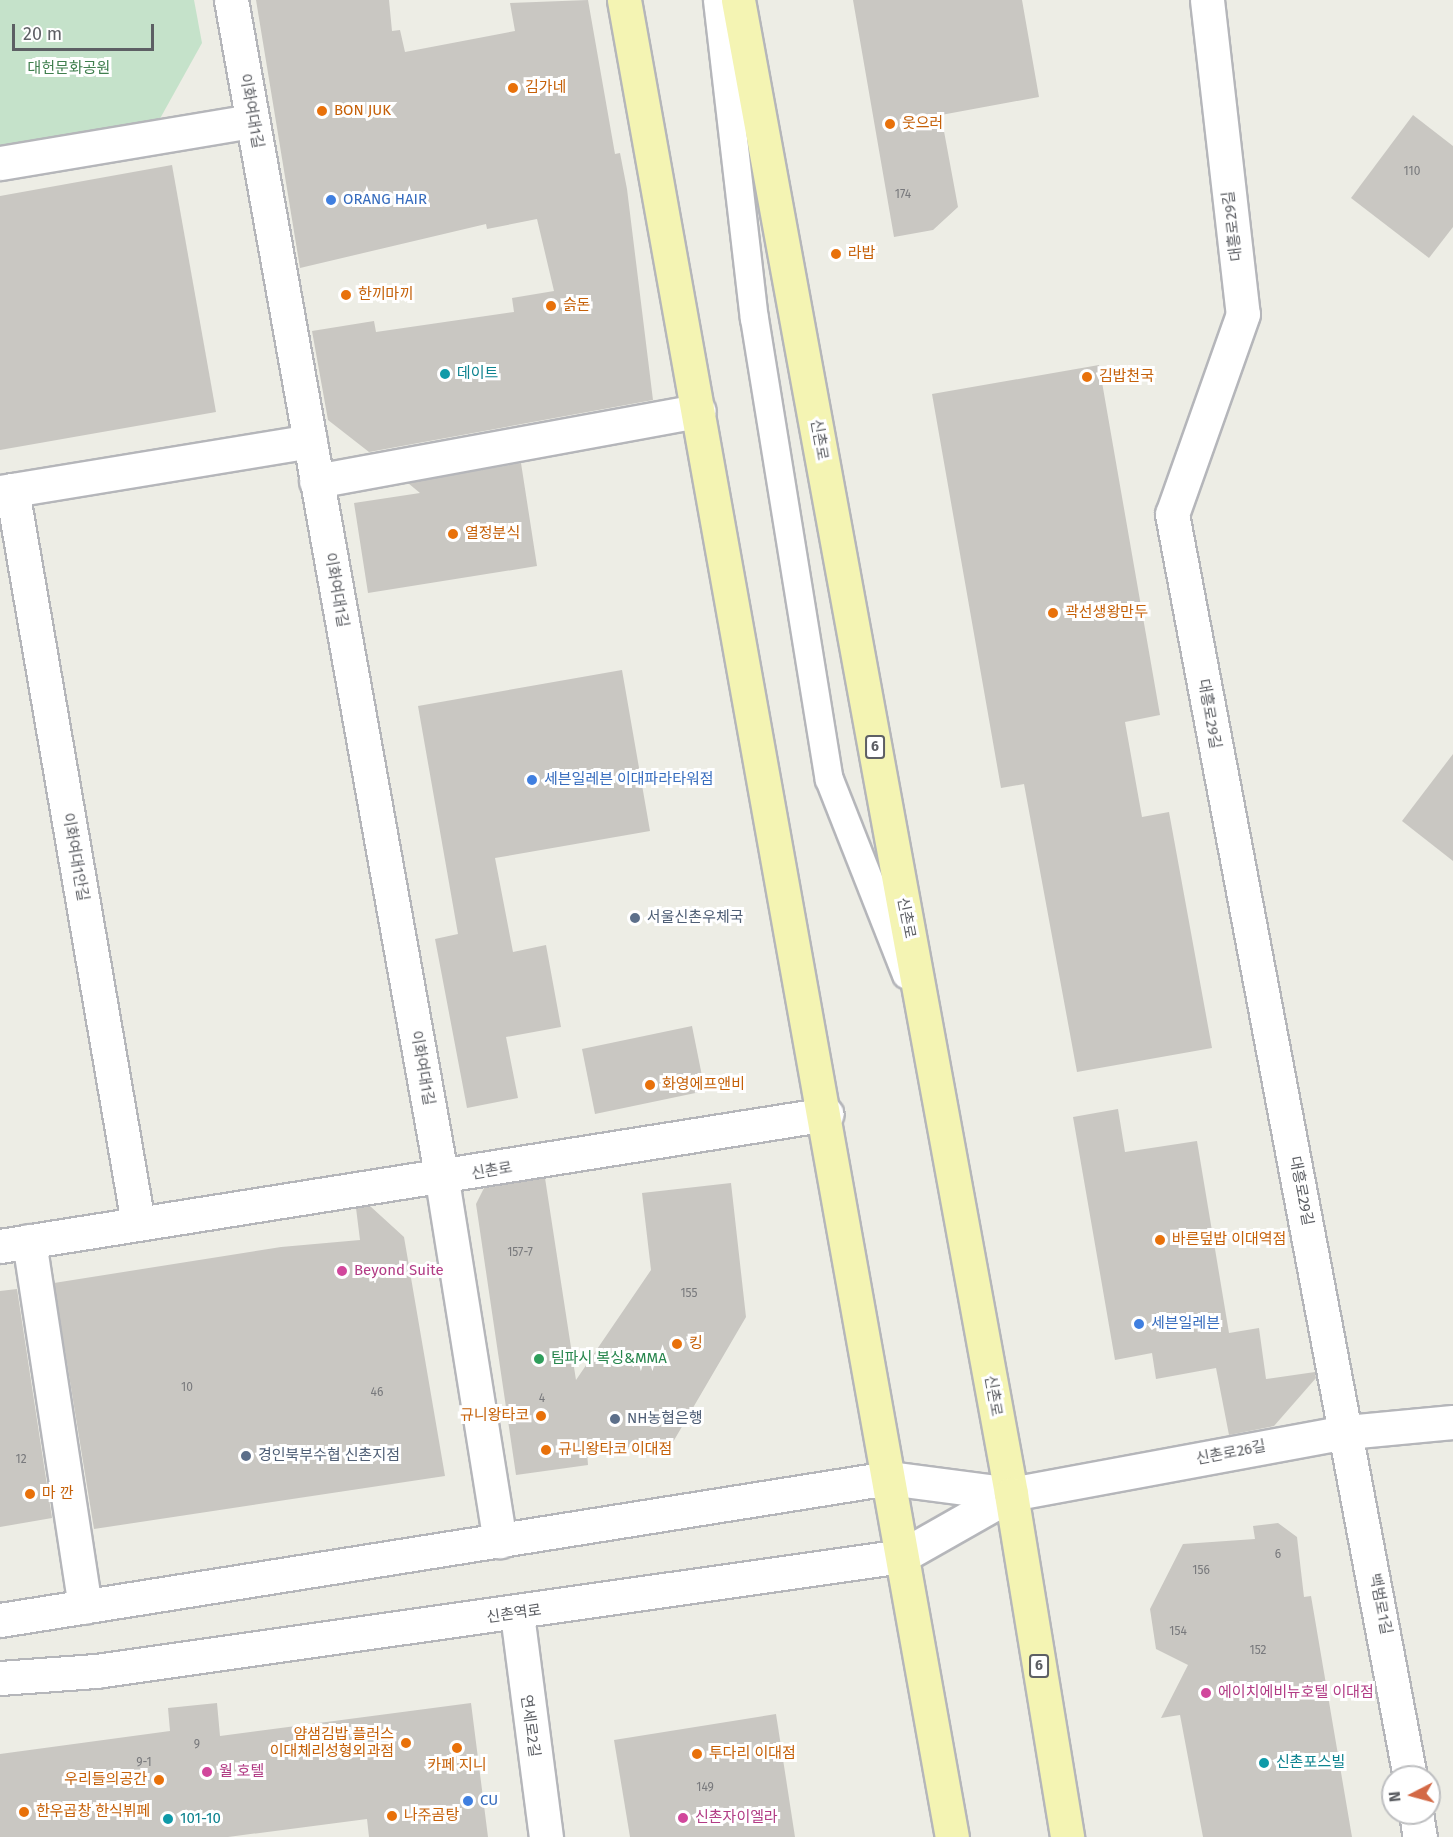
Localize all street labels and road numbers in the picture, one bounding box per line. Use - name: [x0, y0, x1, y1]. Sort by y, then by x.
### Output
- street label: 이화여대1길: [236, 72, 266, 150]
- street label: 대흥로29길: [1220, 190, 1246, 262]
- street label: 신촌로: [807, 418, 831, 462]
- street label: 이화여대1길: [321, 551, 351, 629]
- street label: 대흥로29길: [1194, 678, 1224, 750]
- road number: 6: [864, 736, 886, 758]
- street label: 이화여대1안길: [58, 811, 92, 903]
- street label: 신촌로: [893, 896, 919, 940]
- street label: 이화여대1길: [407, 1029, 437, 1107]
- street label: 대흥로29길: [1285, 1155, 1317, 1227]
- street label: 신촌로: [470, 1159, 514, 1183]
- street label: 신촌로: [981, 1374, 1005, 1418]
- street label: 신촌로26길: [1195, 1437, 1267, 1469]
- street label: 백범로1길: [1365, 1572, 1395, 1636]
- street label: 신촌역로: [485, 1601, 543, 1627]
- road number: 6: [1028, 1655, 1050, 1677]
- street label: 연세로2길: [517, 1694, 543, 1758]

